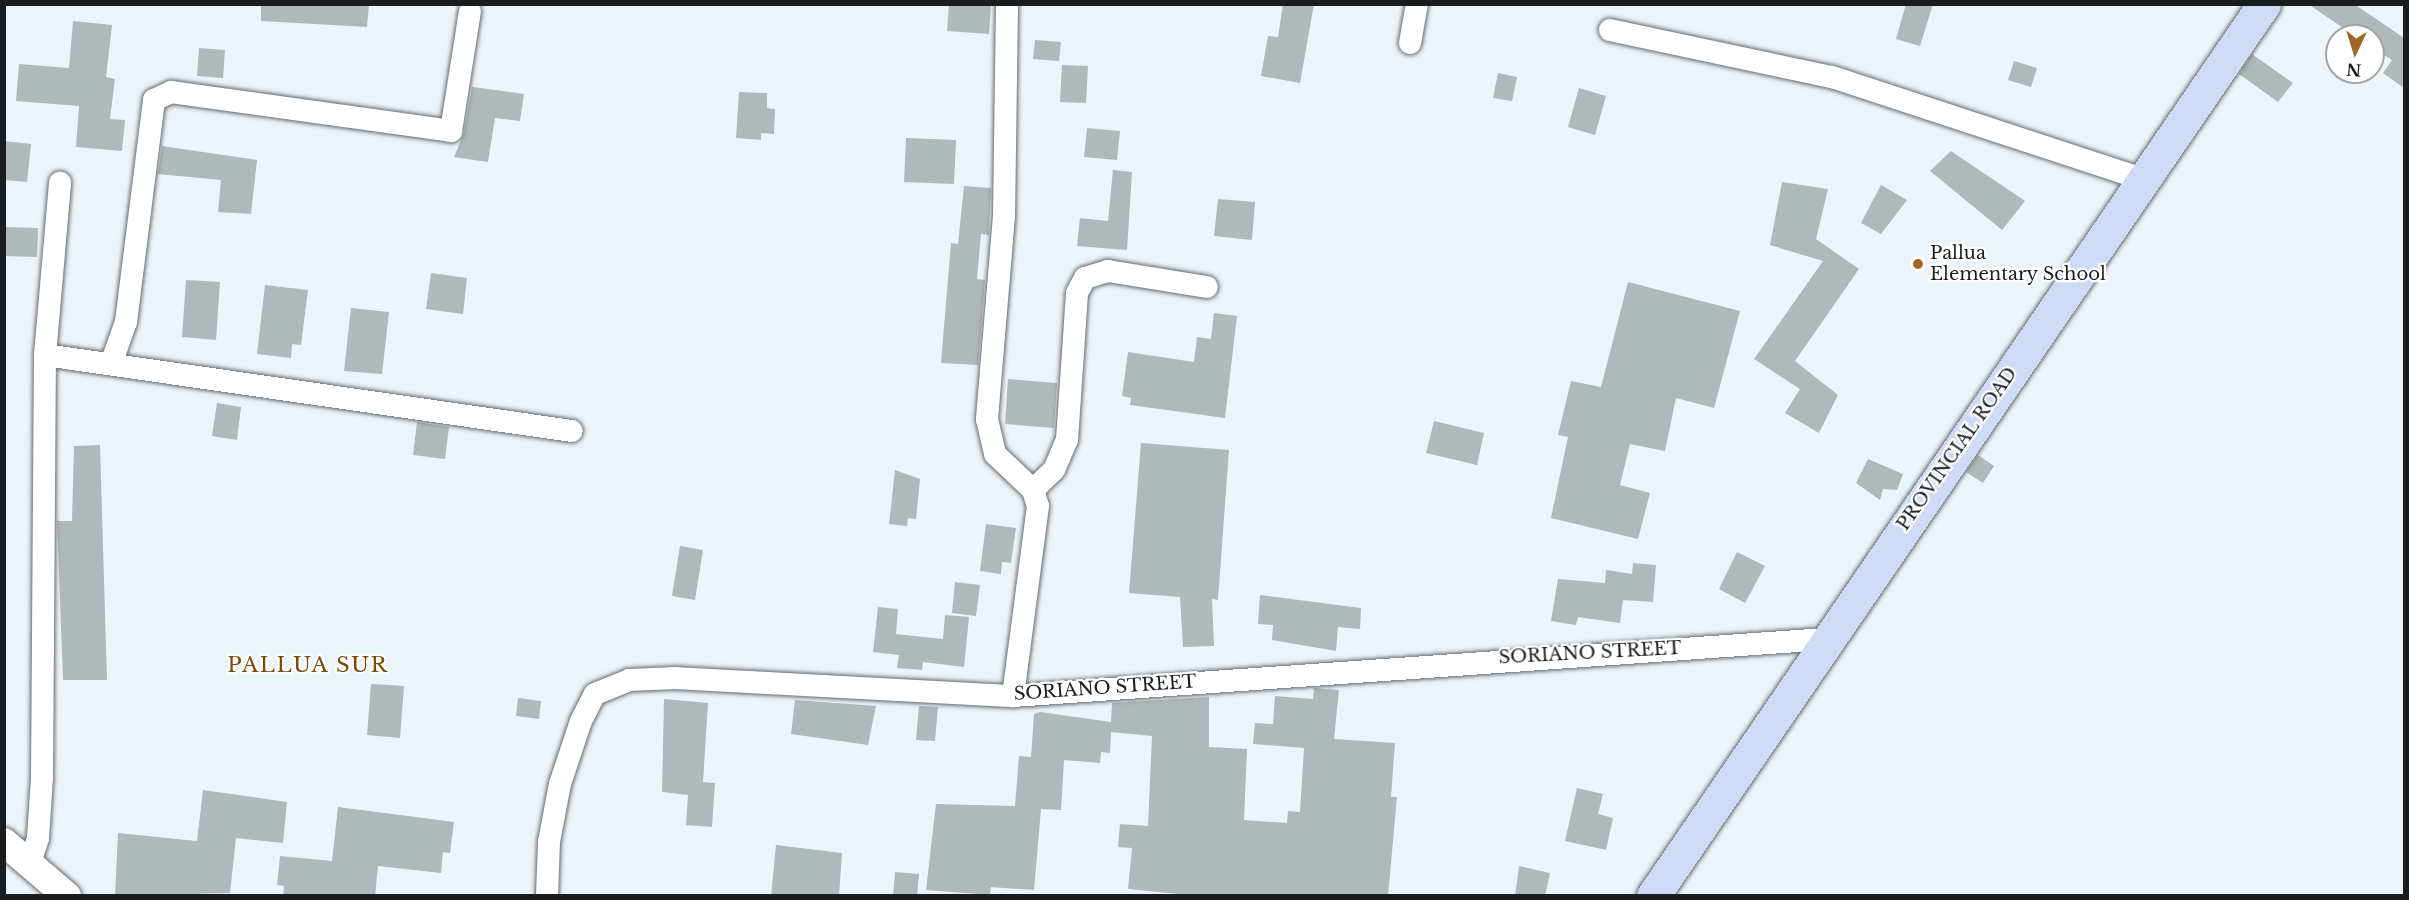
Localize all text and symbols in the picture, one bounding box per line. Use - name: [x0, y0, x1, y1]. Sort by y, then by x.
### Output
- north arrow: [2325, 24, 2385, 84]
- text: N: [2346, 59, 2362, 80]
- place label: Pallua Elementary School: [1930, 243, 2106, 286]
- marker: Pallua Elementary School: [1911, 257, 1925, 271]
- street label: PROVINCIAL ROAD: [1892, 363, 2022, 535]
- street label: SORIANO STREET: [1498, 637, 1682, 669]
- district label: PALLUA SUR: [227, 652, 389, 678]
- street label: SORIANO STREET: [1013, 671, 1197, 705]

